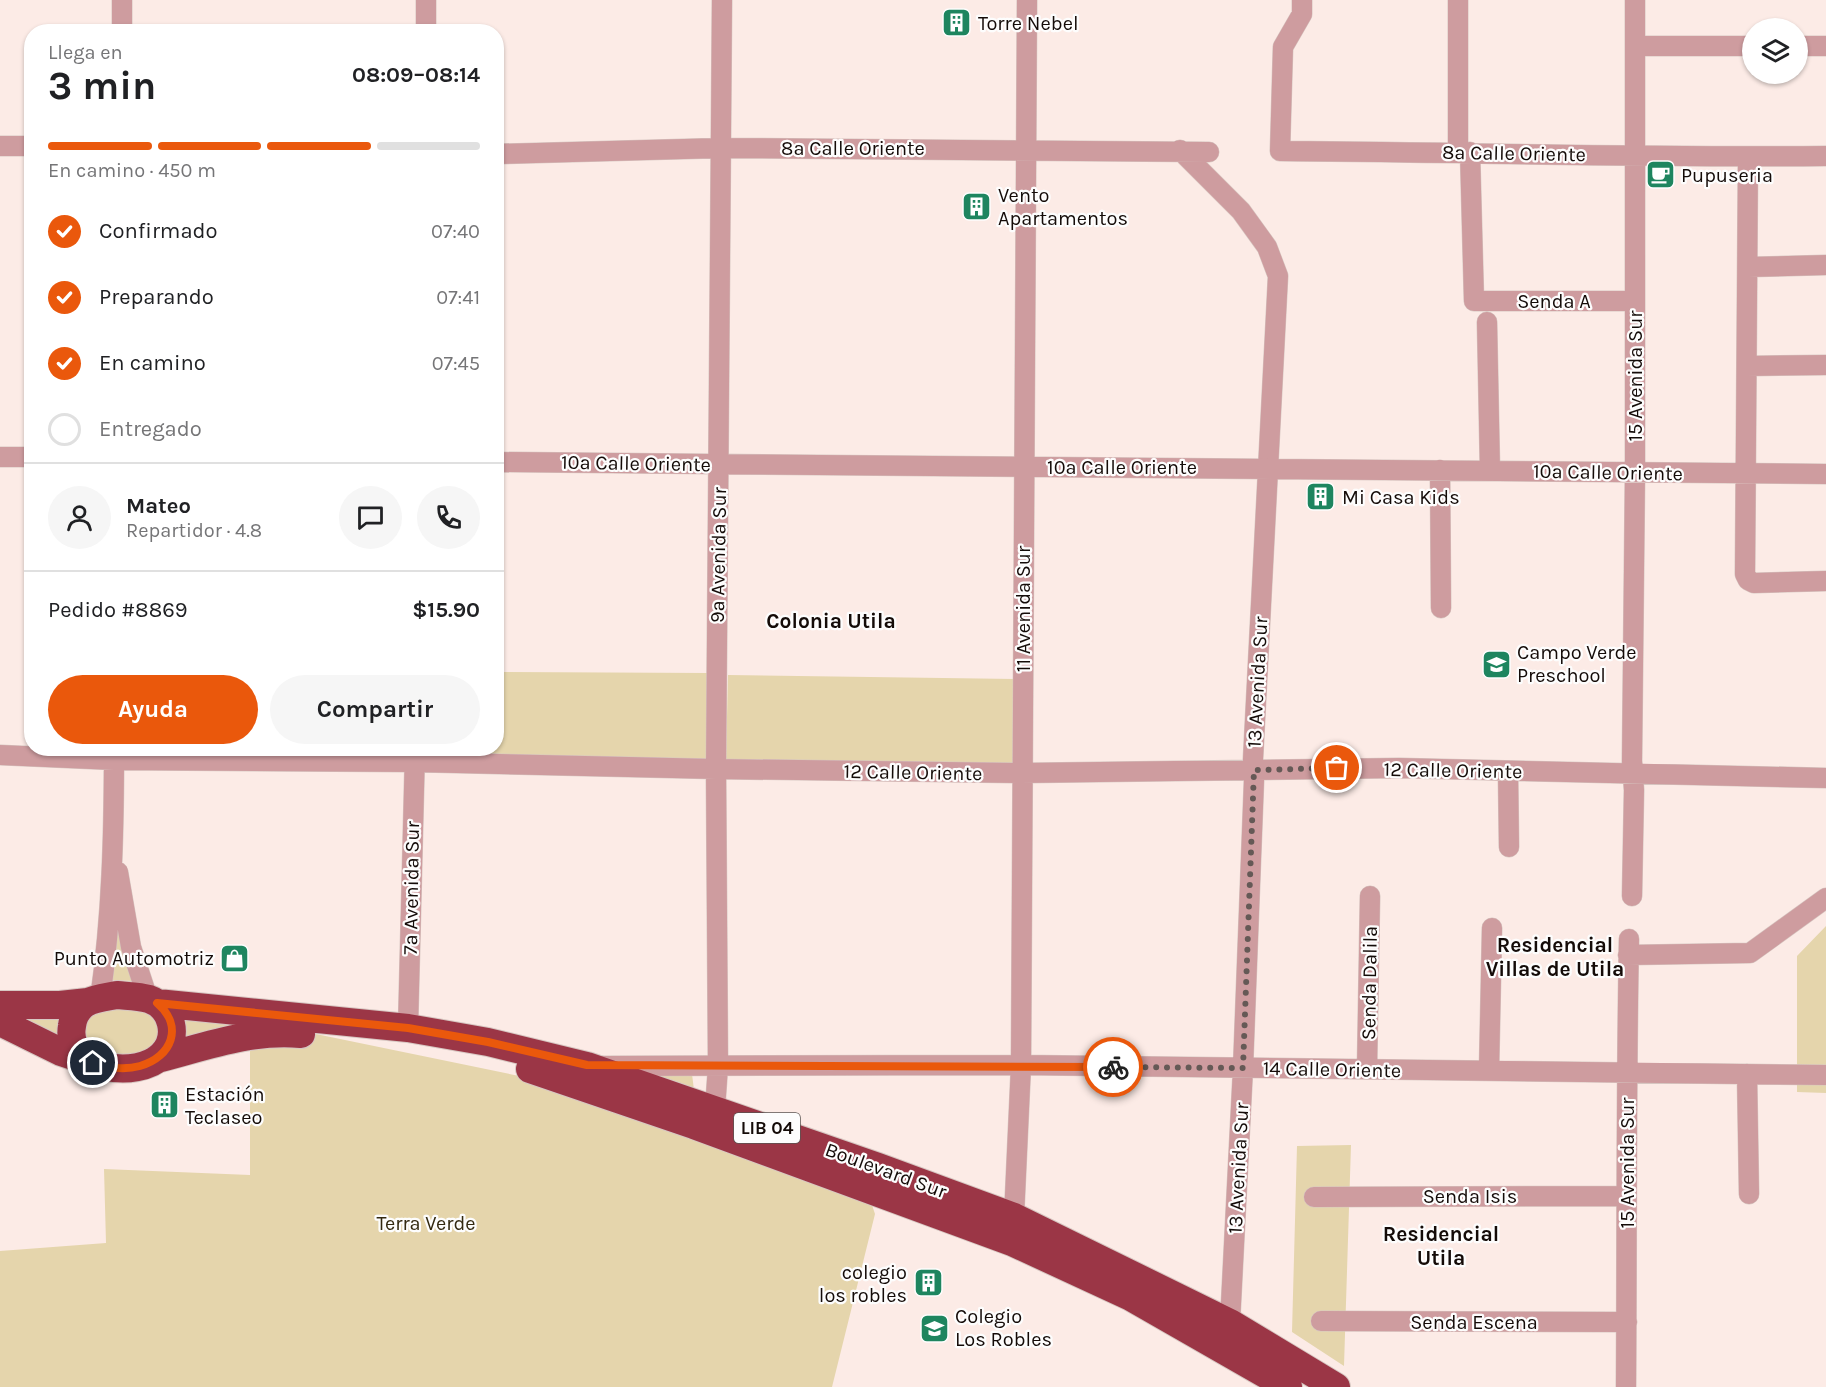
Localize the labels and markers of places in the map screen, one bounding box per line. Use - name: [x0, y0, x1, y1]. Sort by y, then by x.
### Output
- building icon: Torre Nebel: [941, 7, 973, 39]
- place label: Torre Nebel: [978, 12, 1079, 35]
- cafe icon: Pupuseria: [1644, 159, 1676, 191]
- place label: Pupuseria: [1681, 164, 1773, 187]
- place label: Vento Apartamentos: [998, 184, 1128, 230]
- building icon: Vento Apartamentos: [961, 190, 993, 222]
- building icon: Mi Casa Kids: [1305, 481, 1337, 513]
- place label: Mi Casa Kids: [1342, 486, 1460, 509]
- place label: Campo Verde Preschool: [1517, 641, 1637, 687]
- school or university icon: Campo Verde Preschool: [1480, 648, 1512, 680]
- pin: [1311, 742, 1362, 793]
- shop icon: Punto Automotriz: [219, 942, 251, 974]
- place label: Punto Automotriz: [54, 947, 214, 970]
- pin: [67, 1037, 118, 1088]
- place label: Estación Teclaseo: [185, 1083, 265, 1129]
- building icon: Estación Teclaseo: [148, 1089, 180, 1121]
- place label: colegio los robles: [819, 1261, 907, 1307]
- building icon: colegio los robles: [912, 1267, 944, 1299]
- place label: Colegio Los Robles: [955, 1305, 1052, 1351]
- school or university icon: Colegio Los Robles: [918, 1312, 950, 1344]

